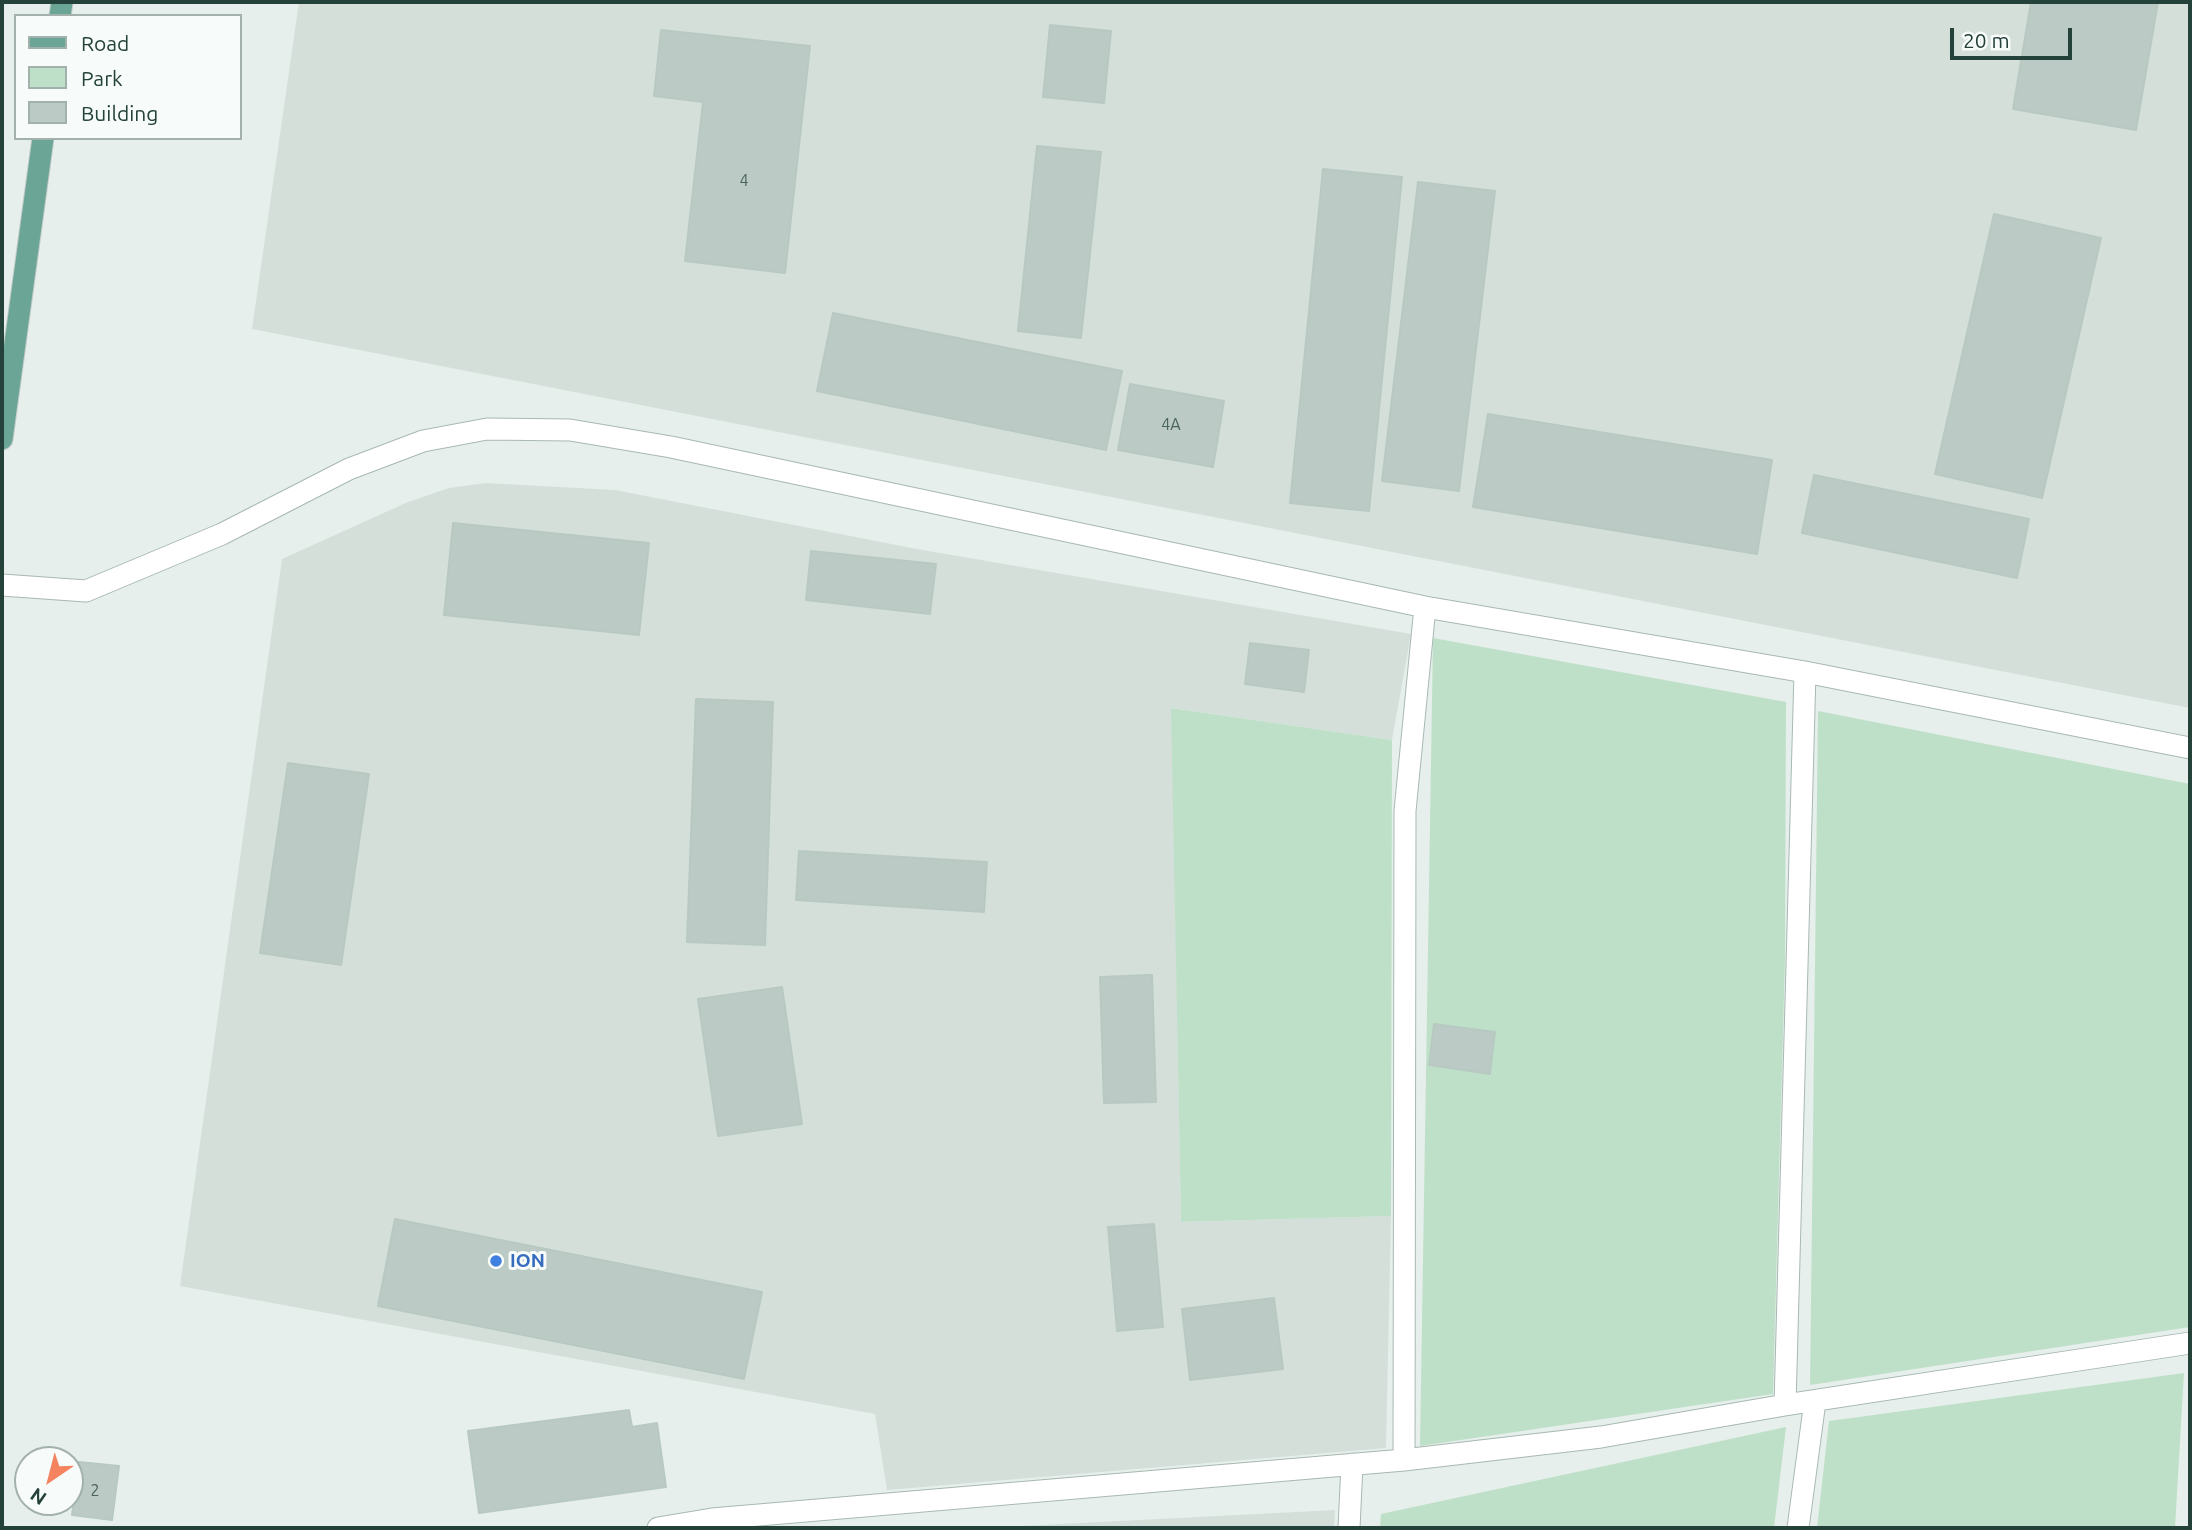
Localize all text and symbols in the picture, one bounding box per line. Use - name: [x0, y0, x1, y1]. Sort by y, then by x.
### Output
- legend: [14, 14, 242, 140]
- scale bar: [1954, 14, 2076, 58]
- text: 20 m: [1963, 28, 2010, 52]
- text: Road: [81, 31, 129, 55]
- text: Park: [81, 66, 123, 90]
- text: Building: [81, 101, 158, 125]
- house number: 4: [739, 171, 749, 191]
- house number: 4А: [1161, 415, 1181, 435]
- place label: ION: [510, 1250, 545, 1272]
- marker: ION: [488, 1253, 504, 1269]
- north arrow: [14, 1446, 84, 1516]
- house number: 2: [90, 1481, 100, 1501]
- text: N: [26, 1483, 50, 1510]

